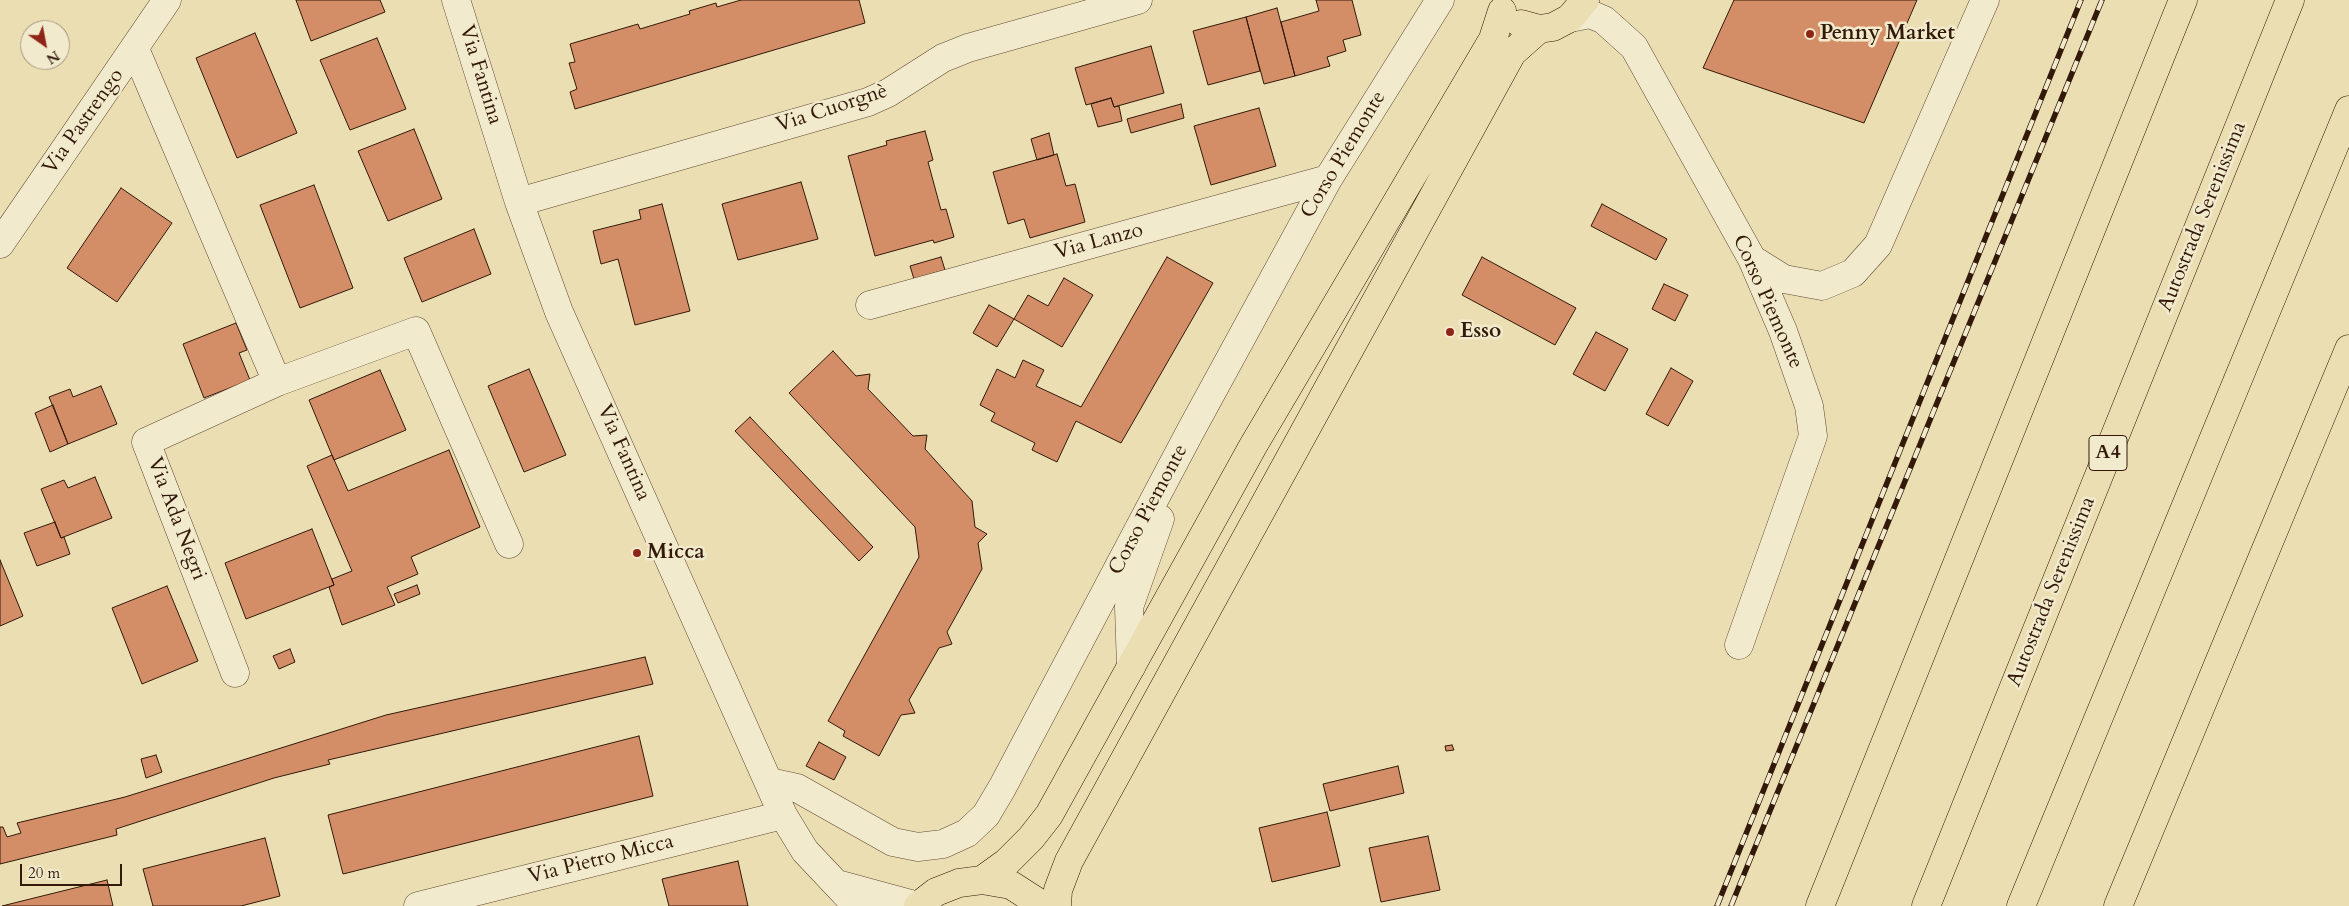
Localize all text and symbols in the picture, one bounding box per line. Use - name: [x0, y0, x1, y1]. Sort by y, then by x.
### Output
- north arrow: [20, 20, 70, 70]
- place label: Penny Market: [1820, 21, 1955, 47]
- street label: Via Fantina: [453, 22, 507, 128]
- marker: Penny Market: [1804, 28, 1816, 40]
- text: N: [43, 46, 63, 68]
- street label: Via Pastrengo: [38, 64, 130, 180]
- street label: Via Cuorgnè: [773, 79, 891, 139]
- street label: Corso Piemonte: [1296, 87, 1392, 223]
- street label: Autostrada Serenissima: [2153, 118, 2253, 316]
- street label: Via Lanzo: [1052, 218, 1146, 266]
- street label: Corso Piemonte: [1726, 231, 1808, 373]
- place label: Esso: [1460, 319, 1501, 345]
- marker: Esso: [1444, 326, 1456, 338]
- street label: Via Fantina: [591, 401, 655, 505]
- road number: A4: [2089, 436, 2127, 470]
- street label: Corso Piemonte: [1104, 440, 1194, 580]
- street label: Via Ada Negri: [141, 454, 211, 584]
- street label: Autostrada Serenissima: [2002, 493, 2102, 691]
- place label: Micca: [647, 540, 705, 566]
- marker: Micca: [631, 547, 643, 559]
- street label: Via Pietro Micca: [526, 830, 676, 890]
- scale bar: [22, 854, 125, 886]
- text: 20 m: [28, 863, 60, 883]

